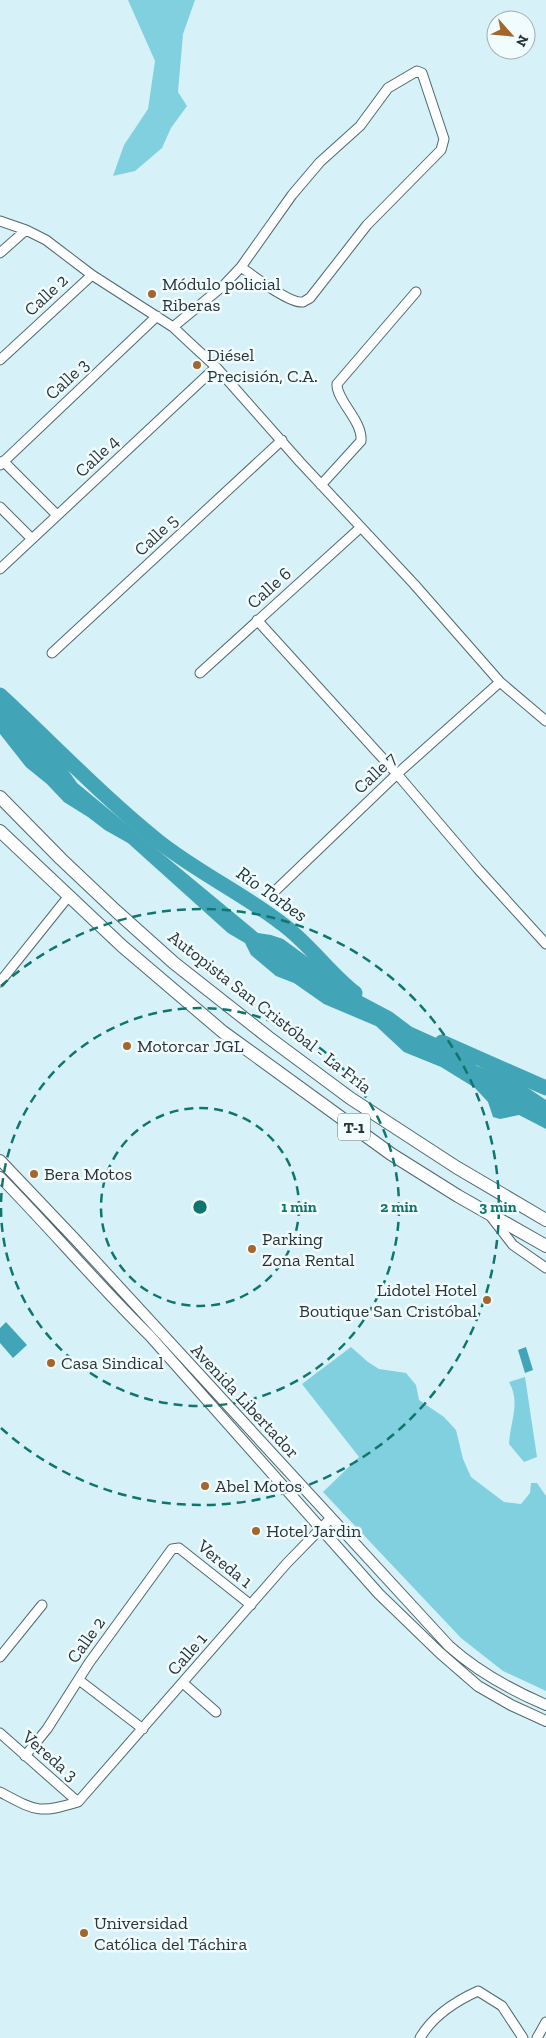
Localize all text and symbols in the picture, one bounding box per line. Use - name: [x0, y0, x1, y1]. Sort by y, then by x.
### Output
- north arrow: [486, 10, 536, 60]
- text: N: [512, 32, 532, 50]
- street label: Calle 2: [20, 269, 72, 321]
- place label: Módulo policial Riberas: [162, 273, 281, 316]
- marker: Módulo policial Riberas: [146, 288, 158, 300]
- place label: Diésel Precisión, C.A.: [207, 344, 318, 387]
- street label: Calle 3: [41, 353, 93, 405]
- marker: Diésel Precisión, C.A.: [191, 359, 203, 371]
- street label: Calle 4: [70, 430, 124, 482]
- street label: Calle 5: [130, 509, 182, 561]
- street label: Calle 6: [242, 562, 296, 614]
- street label: Calle 7: [349, 747, 402, 798]
- water label: Río Torbes: [232, 861, 312, 927]
- street label: Autopista San Cristóbal - La Fría: [164, 926, 376, 1098]
- place label: Motorcar JGL: [137, 1035, 244, 1057]
- marker: Motorcar JGL: [121, 1040, 133, 1052]
- road number: T-1: [338, 1114, 370, 1140]
- place label: Bera Motos: [44, 1163, 132, 1185]
- marker: Bera Motos: [28, 1168, 40, 1180]
- centre of rings: [191, 1198, 209, 1216]
- text: 1 min: [281, 1198, 317, 1216]
- text: 2 min: [380, 1198, 418, 1216]
- text: 3 min: [479, 1198, 517, 1216]
- place label: Parking Zona Rental: [262, 1228, 355, 1271]
- marker: Parking Zona Rental: [246, 1243, 258, 1255]
- place label: Lidotel Hotel Boutique San Cristóbal: [299, 1279, 477, 1322]
- marker: Lidotel Hotel Boutique San Cristóbal: [481, 1294, 493, 1306]
- street label: Avenida Libertador: [186, 1339, 304, 1463]
- place label: Casa Sindical: [61, 1352, 164, 1374]
- marker: Casa Sindical: [45, 1357, 57, 1369]
- place label: Abel Motos: [215, 1475, 302, 1497]
- marker: Abel Motos: [199, 1480, 211, 1492]
- place label: Hotel Jardin: [266, 1520, 362, 1542]
- marker: Hotel Jardin: [250, 1525, 262, 1537]
- street label: Vereda 1: [192, 1535, 257, 1593]
- street label: Calle 2: [62, 1613, 110, 1667]
- street label: Calle 1: [163, 1628, 212, 1680]
- street label: Vereda 3: [17, 1725, 82, 1786]
- place label: Universidad Católica del Táchira: [94, 1912, 247, 1955]
- marker: Universidad Católica del Táchira: [78, 1927, 90, 1939]

